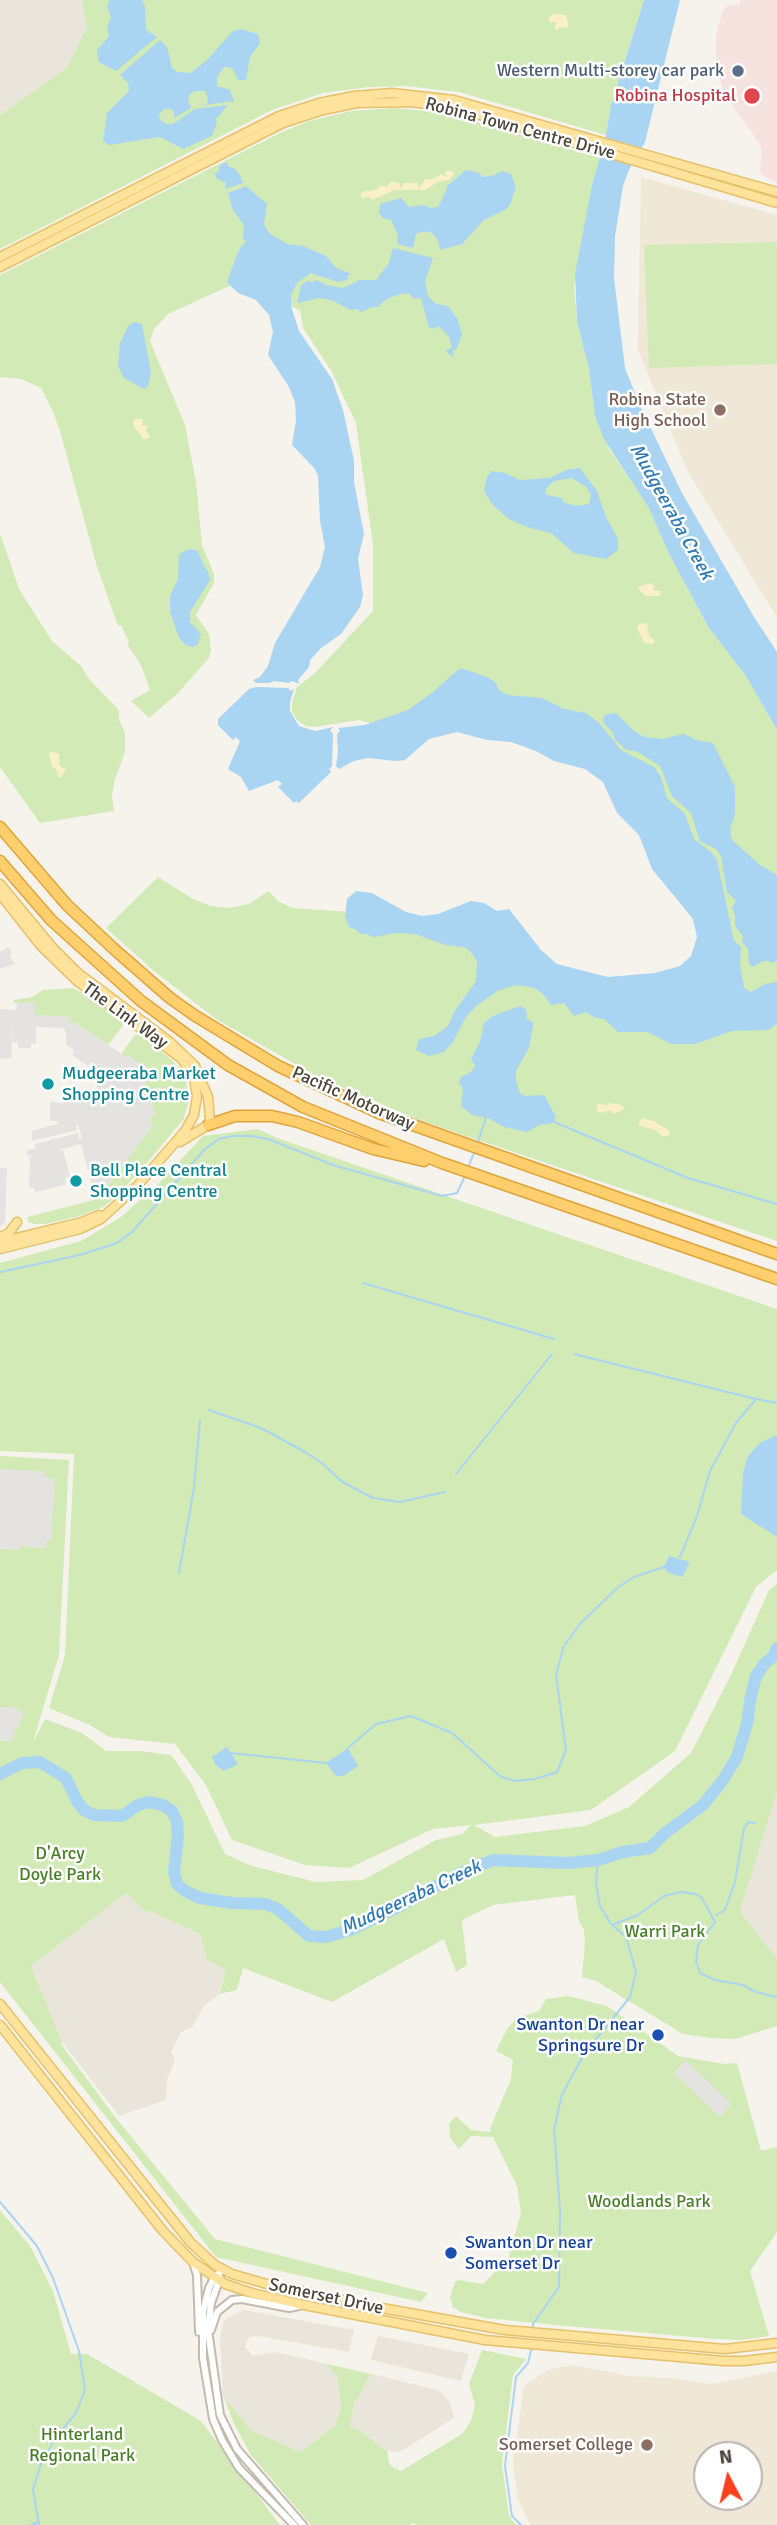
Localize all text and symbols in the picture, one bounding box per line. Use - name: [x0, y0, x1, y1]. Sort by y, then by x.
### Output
- place label: Western Multi-storey car park: [497, 60, 724, 82]
- marker: Western Multi-storey car park: [730, 63, 746, 79]
- place label: Robina Hospital: [614, 85, 736, 107]
- marker: Robina Hospital: [742, 86, 762, 106]
- street label: Robina Town Centre Drive: [423, 93, 617, 165]
- place label: Robina State High School: [608, 389, 706, 432]
- marker: Robina State High School: [712, 402, 728, 418]
- water label: Mudgeeraba Creek: [624, 440, 718, 584]
- street label: The Link Way: [78, 978, 172, 1054]
- street label: Pacific Motorway: [288, 1062, 418, 1136]
- place label: Mudgeeraba Market Shopping Centre: [62, 1063, 216, 1106]
- marker: Mudgeeraba Market Shopping Centre: [40, 1076, 56, 1092]
- place label: Bell Place Central Shopping Centre: [90, 1160, 227, 1202]
- marker: Bell Place Central Shopping Centre: [68, 1173, 84, 1189]
- park label: D'Arcy Doyle Park: [19, 1843, 101, 1885]
- water label: Mudgeeraba Creek: [337, 1856, 485, 1940]
- park label: Warri Park: [625, 1921, 705, 1943]
- place label: Swanton Dr near Springsure Dr: [516, 2014, 644, 2056]
- marker: Swanton Dr near Springsure Dr: [650, 2027, 666, 2043]
- park label: Woodlands Park: [587, 2191, 711, 2213]
- place label: Swanton Dr near Somerset Dr: [465, 2232, 593, 2274]
- marker: Swanton Dr near Somerset Dr: [443, 2245, 459, 2261]
- street label: Somerset Drive: [267, 2274, 385, 2320]
- park label: Hinterland Regional Park: [29, 2424, 135, 2466]
- place label: Somerset College: [499, 2434, 633, 2456]
- marker: Somerset College: [639, 2437, 655, 2453]
- north arrow: [693, 2441, 763, 2511]
- text: N: [718, 2444, 734, 2470]

